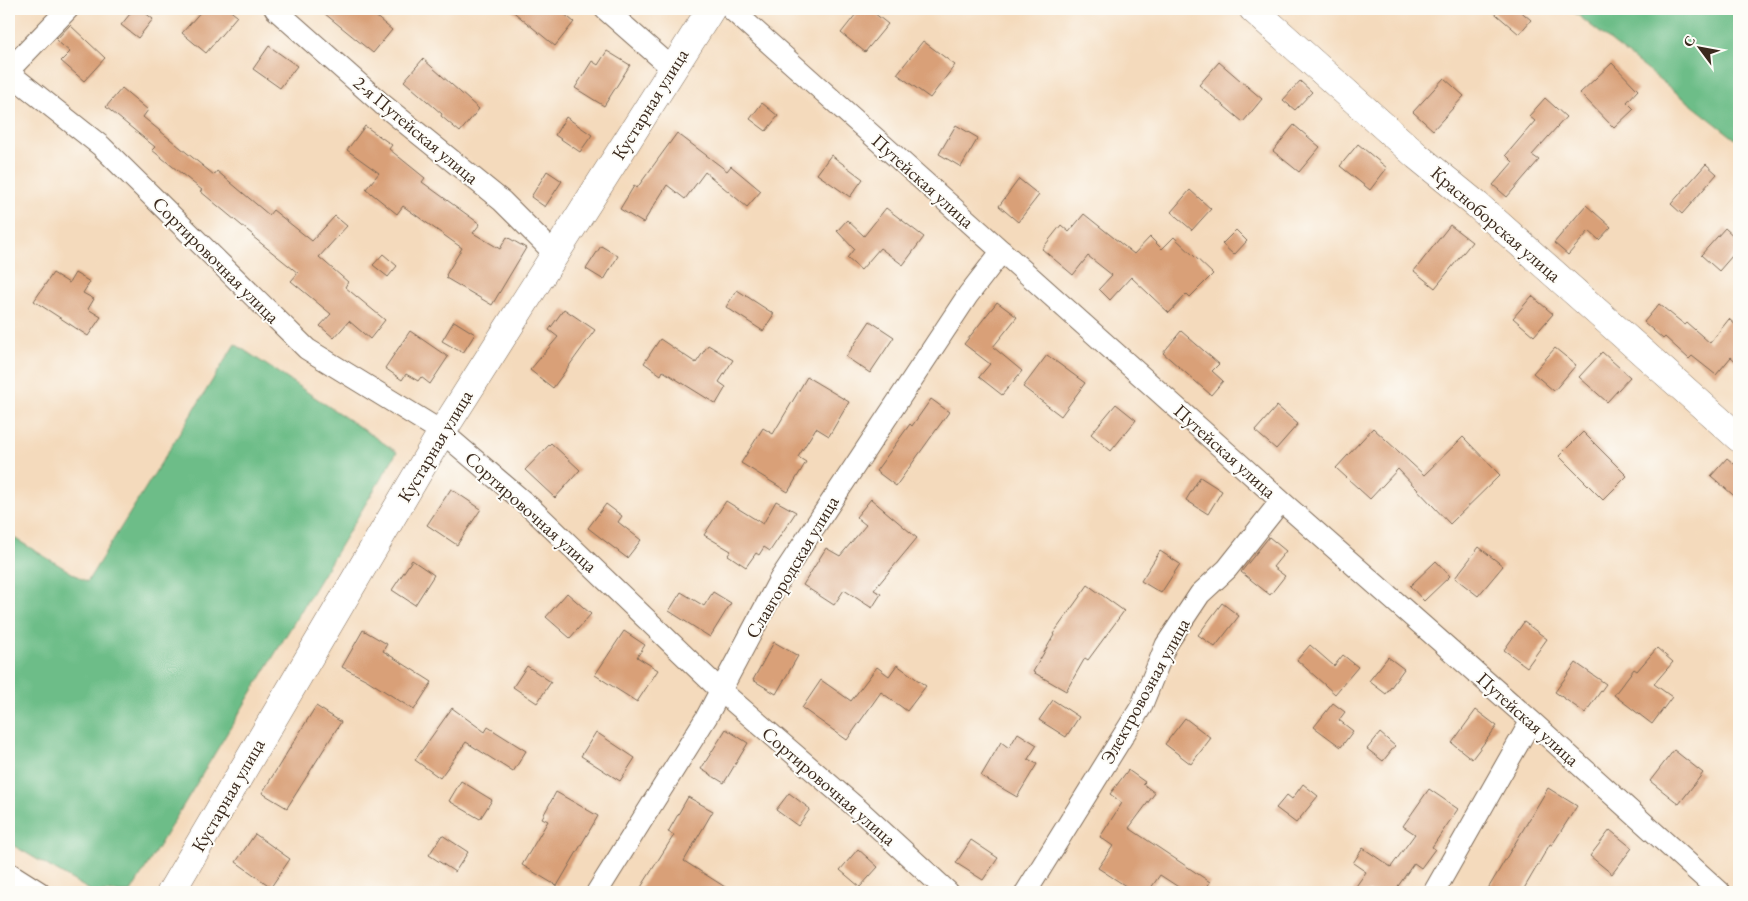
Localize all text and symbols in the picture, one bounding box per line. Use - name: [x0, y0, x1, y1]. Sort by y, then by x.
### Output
- north arrow: [1676, 22, 1726, 72]
- text: С: [1679, 32, 1699, 50]
- street label: Кустарная улица: [606, 43, 694, 164]
- street label: 2-я Путейская улица: [348, 70, 484, 190]
- street label: Путейская улица: [866, 128, 980, 234]
- street label: Красноборская улица: [1425, 160, 1567, 288]
- street label: Сортировочная улица: [147, 191, 285, 329]
- street label: Кустарная улица: [392, 385, 479, 507]
- street label: Путейская улица: [1168, 398, 1282, 504]
- street label: Сортировочная улица: [459, 446, 603, 578]
- street label: Славгородская улица: [739, 491, 845, 643]
- street label: Электровозная улица: [1095, 613, 1196, 768]
- street label: Путейская улица: [1471, 666, 1585, 772]
- street label: Сортировочная улица: [757, 721, 902, 851]
- street label: Кустарная улица: [185, 734, 271, 856]

